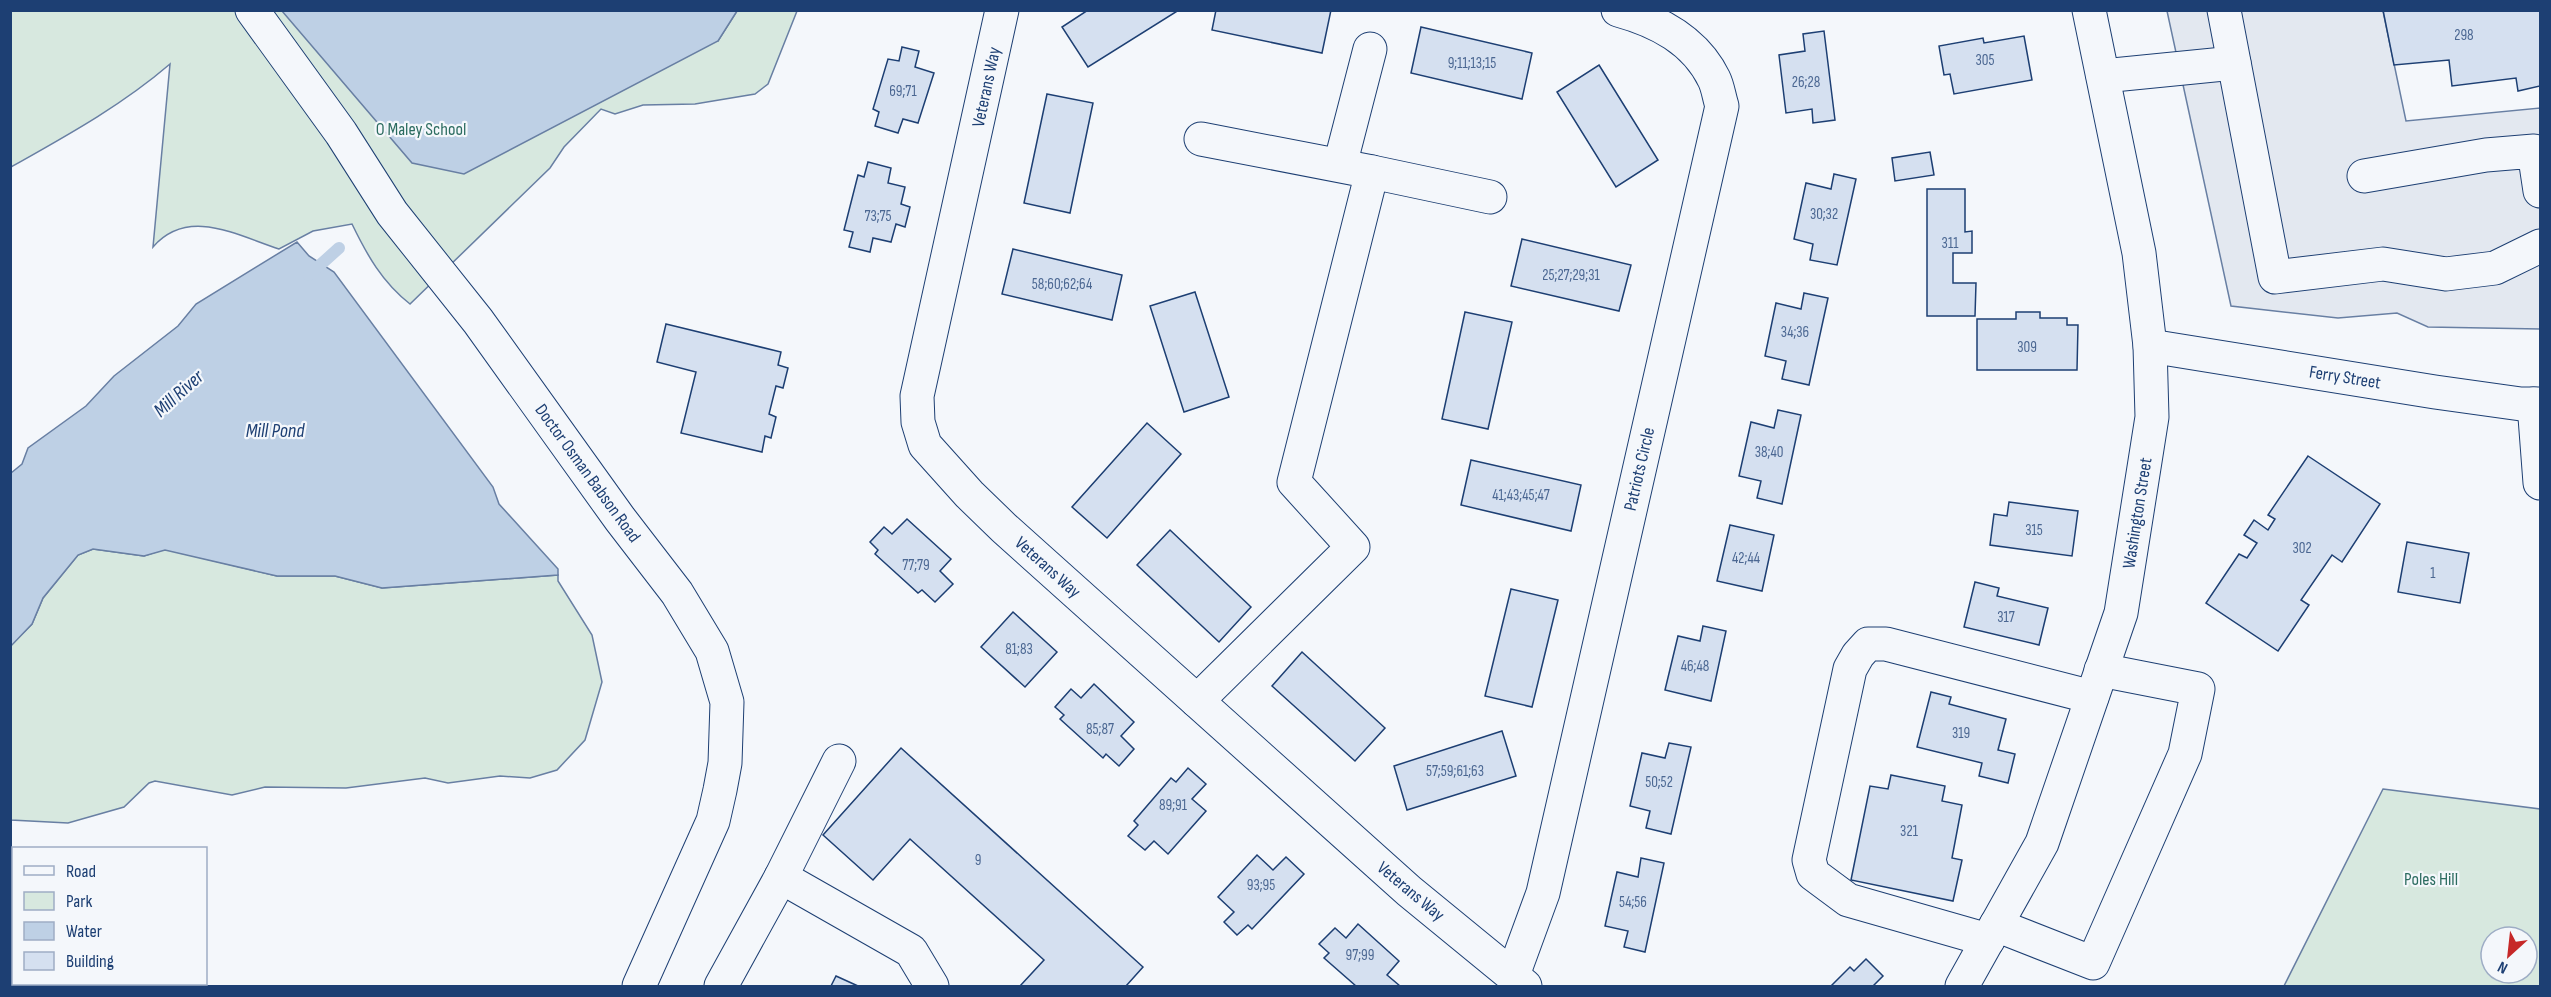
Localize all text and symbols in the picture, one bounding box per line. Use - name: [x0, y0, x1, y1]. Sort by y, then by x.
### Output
- house number: 298: [2454, 26, 2474, 45]
- street label: Veterans Way: [968, 45, 1005, 129]
- house number: 305: [1976, 51, 1995, 70]
- house number: 9;11;13;15: [1448, 54, 1496, 73]
- house number: 26;28: [1792, 73, 1820, 92]
- house number: 69;71: [889, 82, 917, 101]
- park label: O Maley School: [376, 119, 466, 140]
- house number: 30;32: [1810, 205, 1838, 224]
- house number: 73;75: [864, 207, 892, 226]
- house number: 311: [1942, 234, 1959, 253]
- house number: 25;27;29;31: [1542, 266, 1600, 285]
- house number: 58;60;62;64: [1032, 275, 1092, 294]
- house number: 34;36: [1781, 323, 1809, 342]
- house number: 309: [2017, 338, 2037, 357]
- street label: Ferry Street: [2308, 361, 2383, 394]
- water label: Mill River: [149, 364, 210, 422]
- street label: Doctor Osman Babson Road: [530, 400, 645, 546]
- water label: Mill Pond: [246, 419, 305, 443]
- street label: Patriots Circle: [1620, 425, 1659, 513]
- house number: 38;40: [1755, 443, 1783, 462]
- street label: Washington Street: [2118, 456, 2157, 570]
- house number: 41;43;45;47: [1492, 486, 1550, 505]
- house number: 315: [2025, 521, 2043, 540]
- street label: Veterans Way: [1010, 532, 1085, 602]
- house number: 302: [2292, 539, 2312, 558]
- house number: 42;44: [1732, 549, 1760, 568]
- house number: 77;79: [902, 556, 930, 575]
- house number: 1: [2430, 564, 2436, 583]
- house number: 317: [1997, 608, 2015, 627]
- house number: 81;83: [1005, 640, 1033, 659]
- house number: 46;48: [1681, 657, 1709, 676]
- house number: 85;87: [1086, 720, 1114, 739]
- house number: 319: [1952, 724, 1970, 743]
- house number: 57;59;61;63: [1426, 762, 1484, 781]
- house number: 50;52: [1645, 773, 1673, 792]
- house number: 89;91: [1159, 796, 1188, 815]
- house number: 321: [1900, 822, 1919, 841]
- legend: [12, 847, 207, 985]
- house number: 9: [975, 851, 981, 870]
- street label: Veterans Way: [1373, 857, 1449, 926]
- text: Road: [66, 861, 96, 882]
- park label: Poles Hill: [2404, 869, 2458, 890]
- house number: 93;95: [1247, 876, 1275, 895]
- text: Park: [66, 891, 92, 912]
- house number: 54;56: [1619, 893, 1647, 912]
- text: Water: [66, 921, 102, 942]
- north arrow: [2479, 925, 2539, 985]
- house number: 97;99: [1346, 946, 1374, 965]
- text: Building: [66, 951, 114, 972]
- text: N: [2495, 957, 2511, 977]

